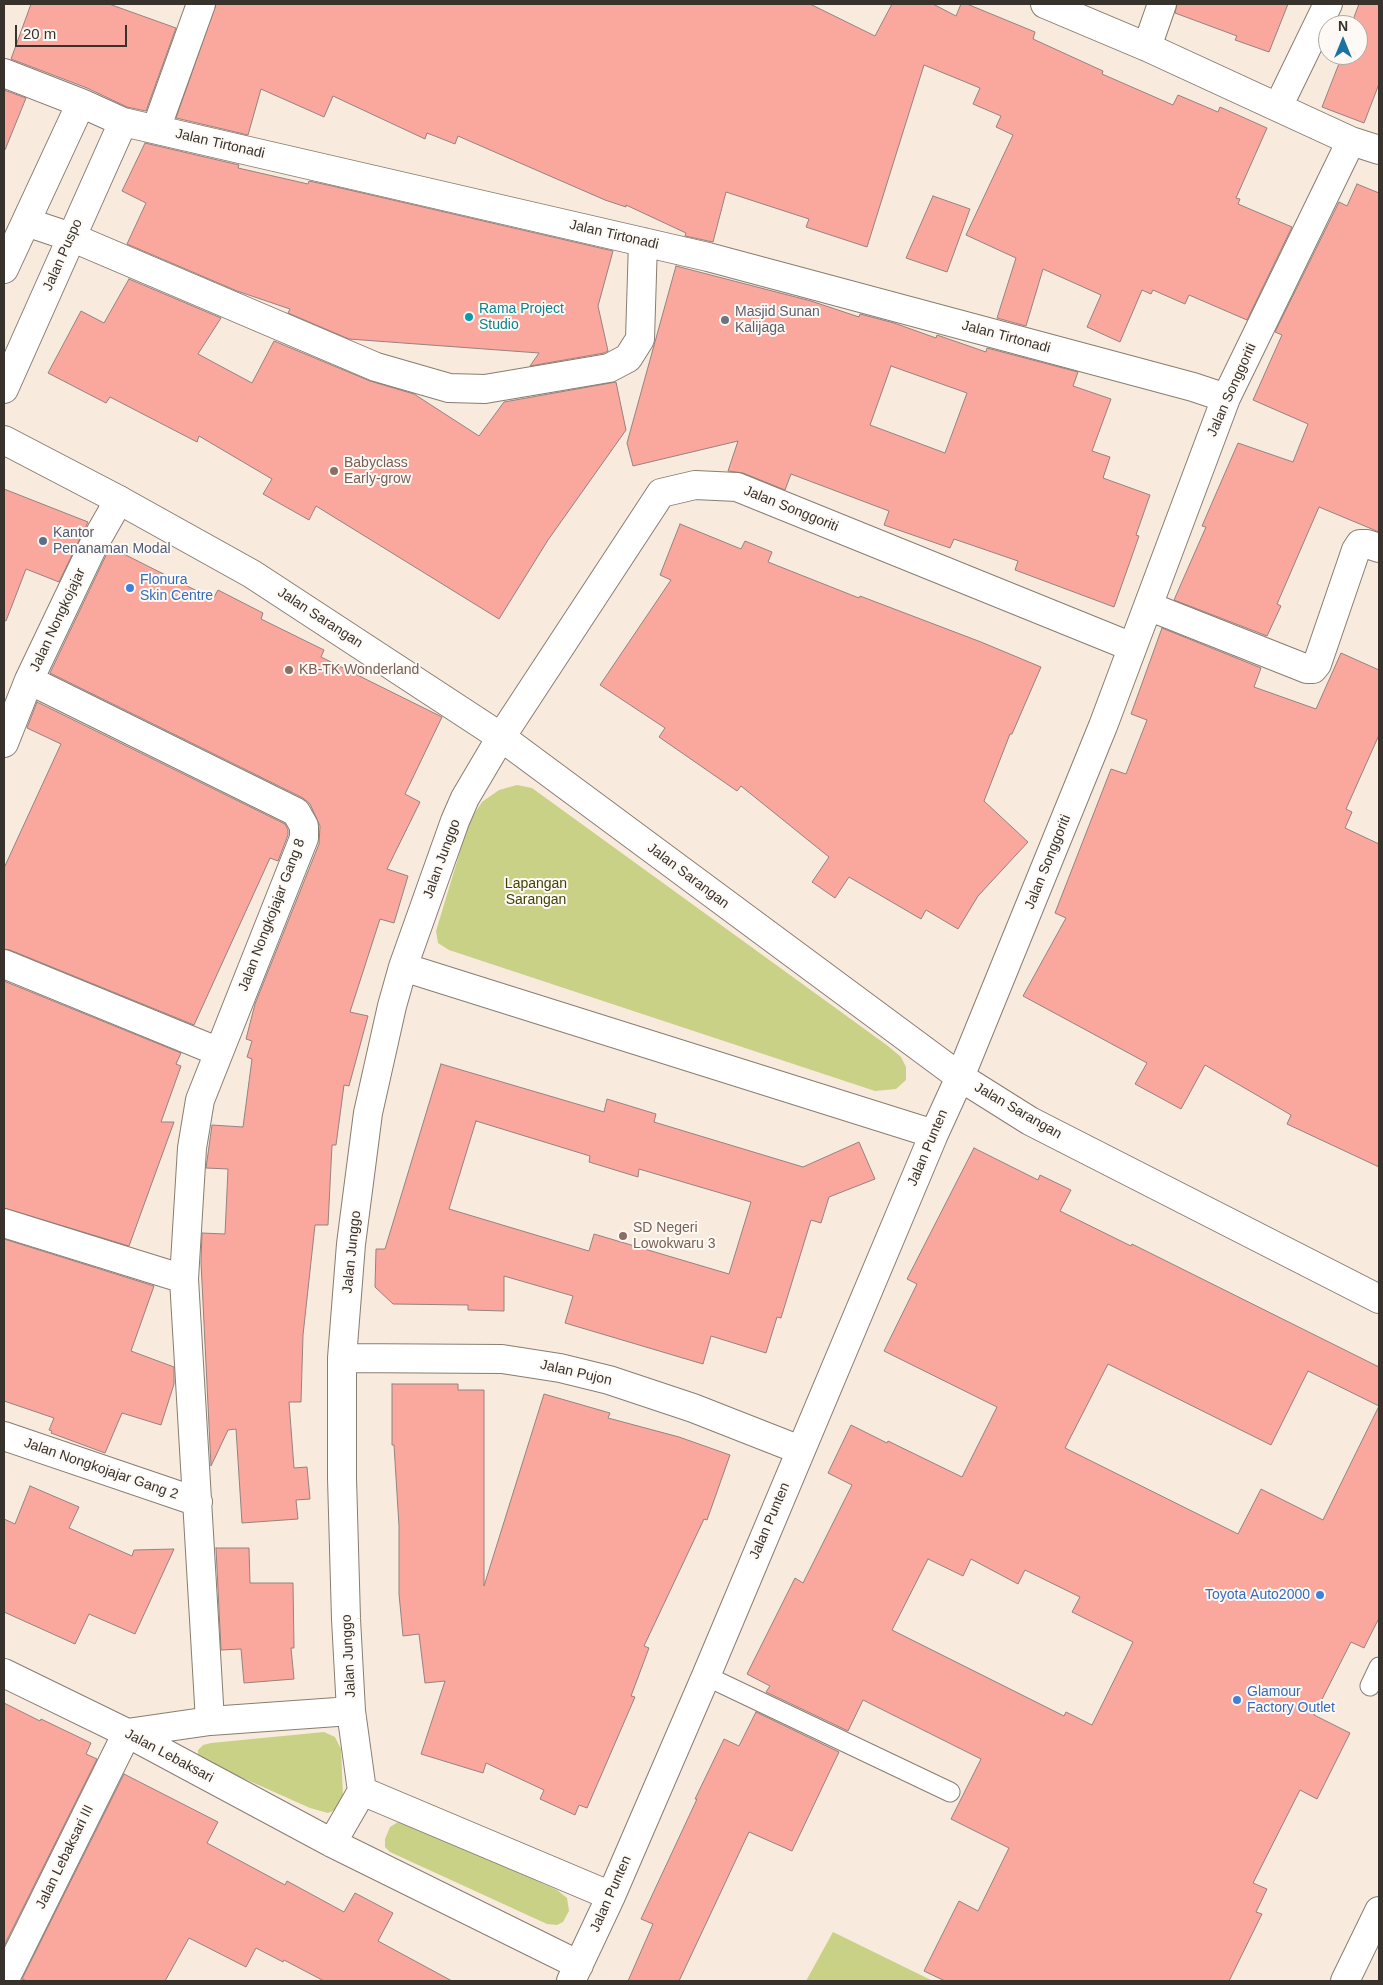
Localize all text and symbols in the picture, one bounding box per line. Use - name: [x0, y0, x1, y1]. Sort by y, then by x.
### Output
- scale bar: [18, 15, 130, 47]
- north arrow: [1318, 15, 1368, 65]
- text: N: [1338, 18, 1348, 34]
- text: 20 m: [23, 25, 56, 42]
- street label: Jalan Tirtonadi: [174, 126, 266, 162]
- street label: Jalan Puspo: [40, 216, 86, 294]
- street label: Jalan Tirtonadi: [568, 217, 660, 253]
- place label: Rama Project Studio: [479, 301, 564, 334]
- place label: Masjid Sunan Kalijaga: [735, 304, 820, 336]
- marker: Rama Project Studio: [463, 311, 475, 323]
- marker: Masjid Sunan Kalijaga: [719, 314, 731, 326]
- street label: Jalan Tirtonadi: [960, 317, 1052, 357]
- street label: Jalan Songgoriti: [1204, 341, 1260, 439]
- place label: Babyclass Early-grow: [344, 455, 411, 488]
- marker: Babyclass Early-grow: [328, 465, 340, 477]
- street label: Jalan Songgoriti: [741, 482, 841, 536]
- place label: Kantor Penanaman Modal: [53, 525, 171, 558]
- marker: Kantor Penanaman Modal: [37, 535, 49, 547]
- street label: Jalan Nongkojajar: [27, 566, 89, 674]
- place label: Flonura Skin Centre: [140, 572, 213, 604]
- marker: Flonura Skin Centre: [124, 582, 136, 594]
- street label: Jalan Sarangan: [274, 584, 366, 652]
- place label: KB-TK Wonderland: [299, 662, 419, 678]
- marker: KB-TK Wonderland: [283, 664, 295, 676]
- street label: Jalan Songgoriti: [1021, 812, 1075, 912]
- street label: Jalan Junggo: [420, 817, 464, 901]
- street label: Jalan Nongkojajar Gang 8: [235, 836, 309, 994]
- street label: Jalan Sarangan: [644, 840, 732, 912]
- park label: Lapangan Sarangan: [505, 876, 567, 909]
- street label: Jalan Sarangan: [971, 1079, 1065, 1143]
- street label: Jalan Punten: [904, 1107, 952, 1189]
- street label: Jalan Junggo: [339, 1210, 365, 1294]
- place label: SD Negeri Lowokwaru 3: [633, 1220, 715, 1252]
- marker: SD Negeri Lowokwaru 3: [617, 1230, 629, 1242]
- street label: Jalan Pujon: [538, 1357, 614, 1389]
- street label: Jalan Nongkojajar Gang 2: [22, 1435, 180, 1503]
- street label: Jalan Punten: [746, 1480, 794, 1562]
- place label: Toyota Auto2000: [1205, 1587, 1310, 1603]
- marker: Toyota Auto2000: [1314, 1589, 1326, 1601]
- street label: Jalan Junggo: [338, 1614, 360, 1698]
- place label: Glamour Factory Outlet: [1247, 1684, 1335, 1716]
- marker: Glamour Factory Outlet: [1231, 1694, 1243, 1706]
- street label: Jalan Lebaksari: [122, 1726, 216, 1786]
- street label: Jalan Lebaksari III: [33, 1802, 97, 1912]
- street label: Jalan Punten: [587, 1853, 635, 1935]

